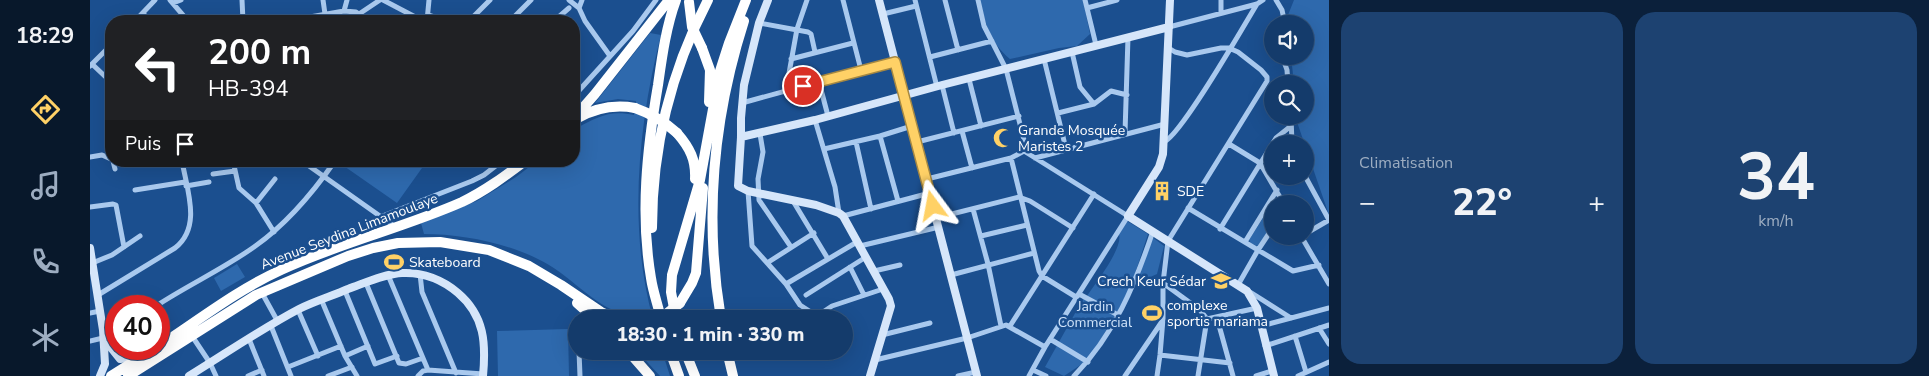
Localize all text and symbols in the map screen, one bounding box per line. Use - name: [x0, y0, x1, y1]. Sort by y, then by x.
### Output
- map controls: [1264, 15, 1314, 245]
- button: sound: [1264, 15, 1314, 65]
- text: 18:29: [16, 21, 74, 51]
- text: 200 m: [208, 29, 311, 76]
- icon: left: [125, 35, 190, 100]
- pin: [782, 65, 824, 107]
- icon: arrive: [789, 72, 817, 100]
- text: HB-394: [208, 74, 289, 104]
- button: search: [1264, 75, 1314, 125]
- icon: directions: [28, 92, 63, 127]
- place label: Grande Mosquée Maristes 2: [1018, 121, 1125, 156]
- mosque icon: Grande Mosquée Maristes 2: [992, 127, 1014, 149]
- icon: arrive: [171, 130, 199, 158]
- text: Puis: [125, 131, 161, 157]
- text: 34: [1737, 133, 1815, 222]
- button: +: [1264, 135, 1314, 185]
- text: Climatisation: [1359, 152, 1453, 174]
- icon: music: [28, 168, 63, 203]
- text: 22°: [1452, 177, 1512, 228]
- position arrow: [906, 179, 958, 231]
- building icon: SDE: [1151, 180, 1173, 202]
- place label: SDE: [1177, 182, 1204, 201]
- text: −: [1359, 184, 1376, 222]
- text: +: [1588, 184, 1605, 222]
- street label: Avenue Seydina Limamoulaye: [258, 189, 441, 274]
- button: −: [1264, 195, 1314, 245]
- text: km/h: [1758, 210, 1794, 232]
- icon: phone: [28, 244, 63, 279]
- sports icon: Skateboard: [383, 251, 405, 273]
- place label: Skateboard: [409, 253, 481, 272]
- school or university icon: Crech Keur Sédar: [1210, 270, 1232, 292]
- place label: Crech Keur Sédar: [1097, 272, 1206, 291]
- speed limit sign: 40: [105, 295, 170, 360]
- place label: complexe sportis mariama: [1167, 296, 1268, 331]
- park label: Jardin Commercial: [1058, 297, 1133, 332]
- sports icon: complexe sportis mariama: [1141, 302, 1163, 324]
- icon: climate: [28, 320, 63, 355]
- text: 18:30 · 1 min · 330 m: [617, 322, 804, 348]

